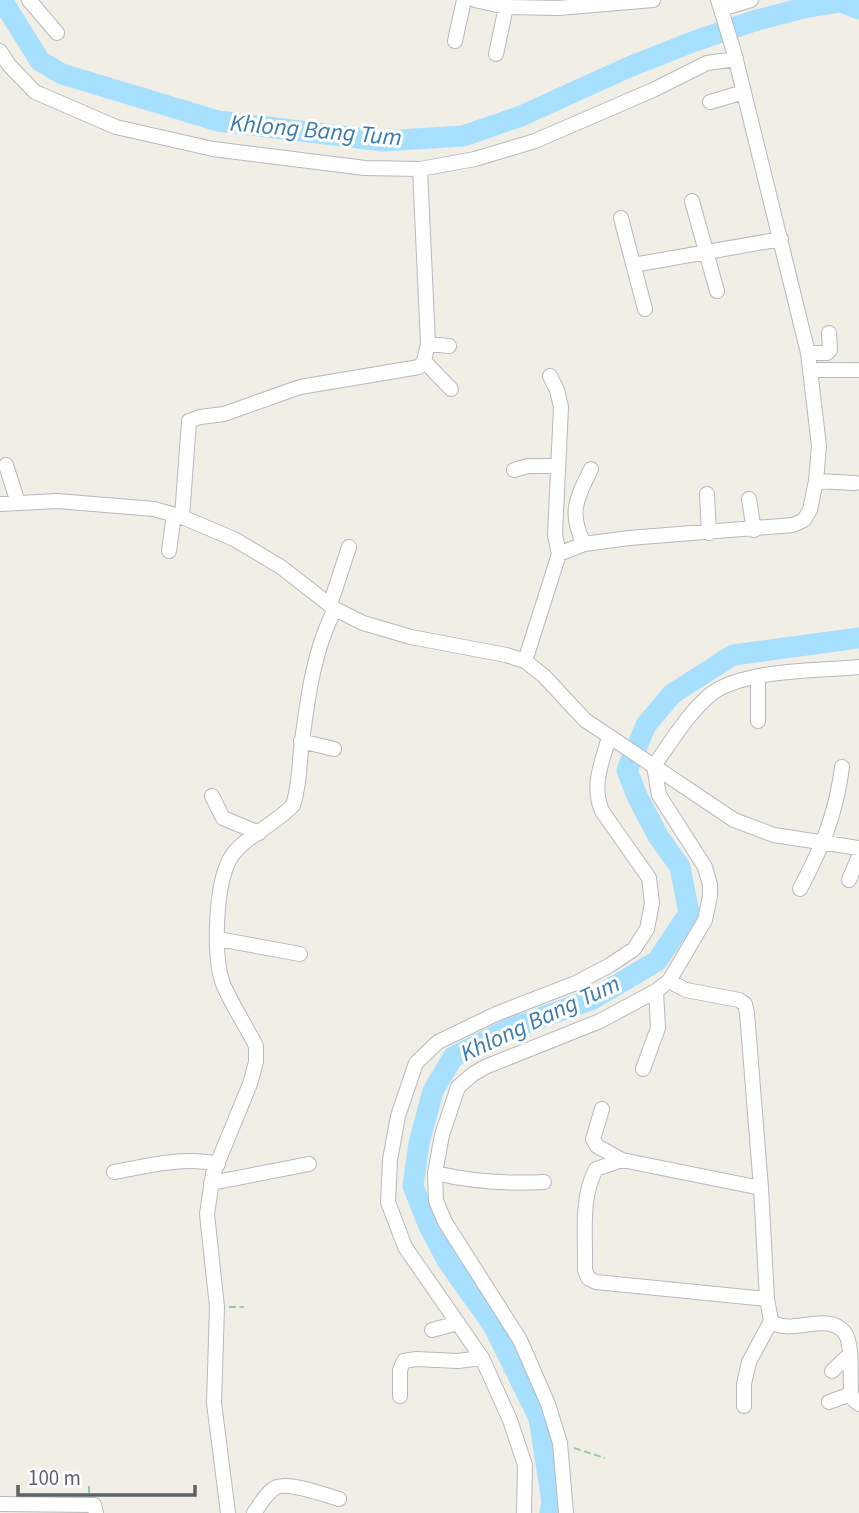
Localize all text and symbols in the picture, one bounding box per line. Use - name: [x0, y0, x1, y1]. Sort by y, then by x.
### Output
- water label: Khlong Bang Tum: [229, 106, 403, 155]
- water label: Khlong Bang Tum: [455, 966, 626, 1071]
- scale bar: [18, 1454, 194, 1498]
- text: 100 m: [28, 1463, 81, 1493]

